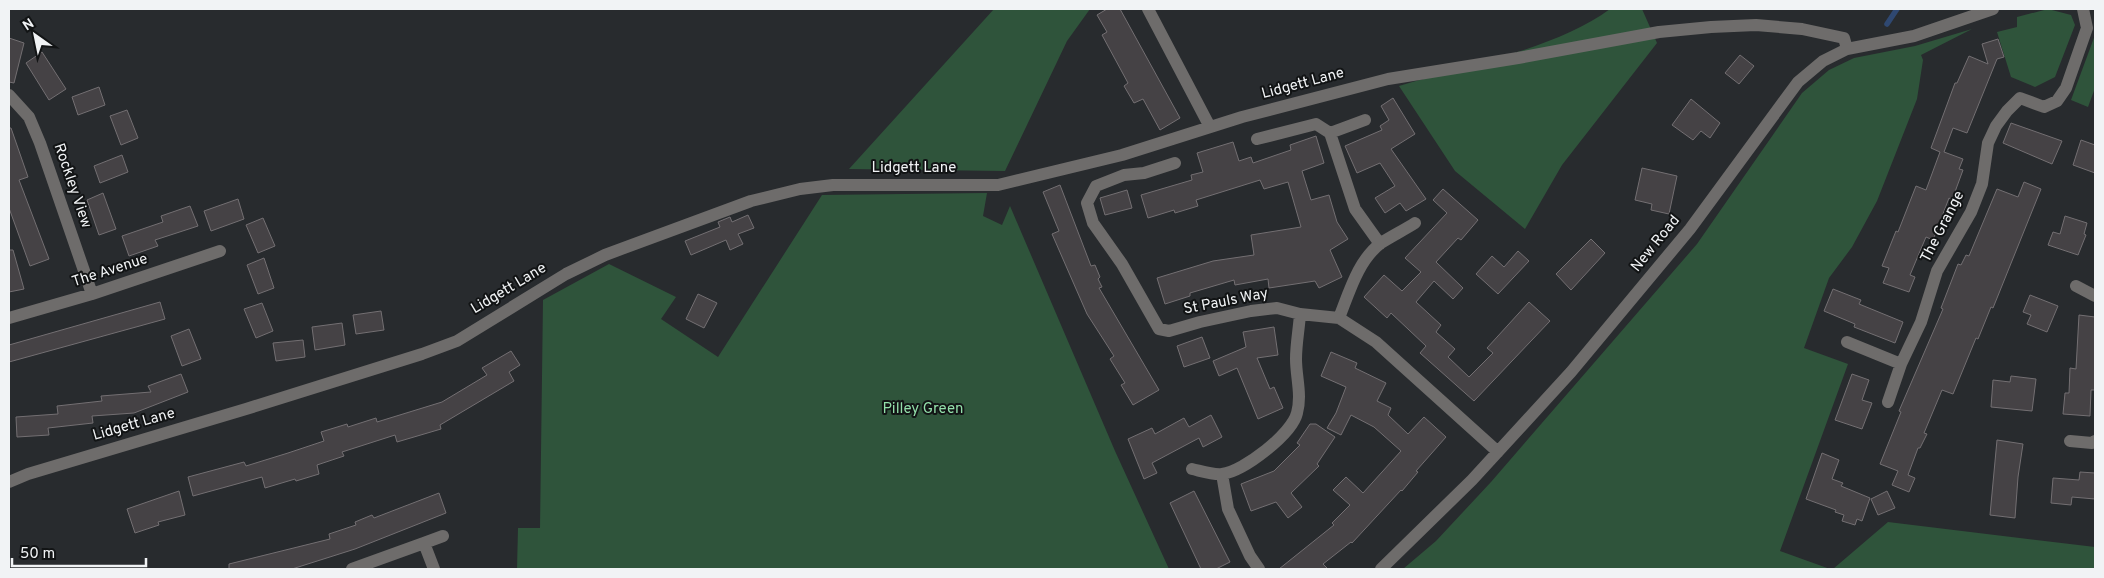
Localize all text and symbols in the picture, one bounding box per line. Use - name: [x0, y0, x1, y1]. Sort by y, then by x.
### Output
- north arrow: [10, 10, 60, 60]
- text: N: [20, 15, 38, 35]
- street label: Lidgett Lane: [1260, 64, 1346, 104]
- street label: Rockley View: [49, 141, 95, 231]
- street label: Lidgett Lane: [872, 159, 956, 178]
- street label: The Grange: [1917, 188, 1969, 266]
- street label: New Road: [1627, 212, 1685, 276]
- street label: The Avenue: [70, 250, 150, 292]
- street label: Lidgett Lane: [468, 259, 550, 319]
- street label: St Pauls Way: [1182, 284, 1270, 320]
- park label: Pilley Green: [882, 400, 964, 419]
- street label: Lidgett Lane: [91, 404, 177, 446]
- scale bar: [12, 536, 146, 568]
- text: 50 m: [20, 545, 55, 564]

